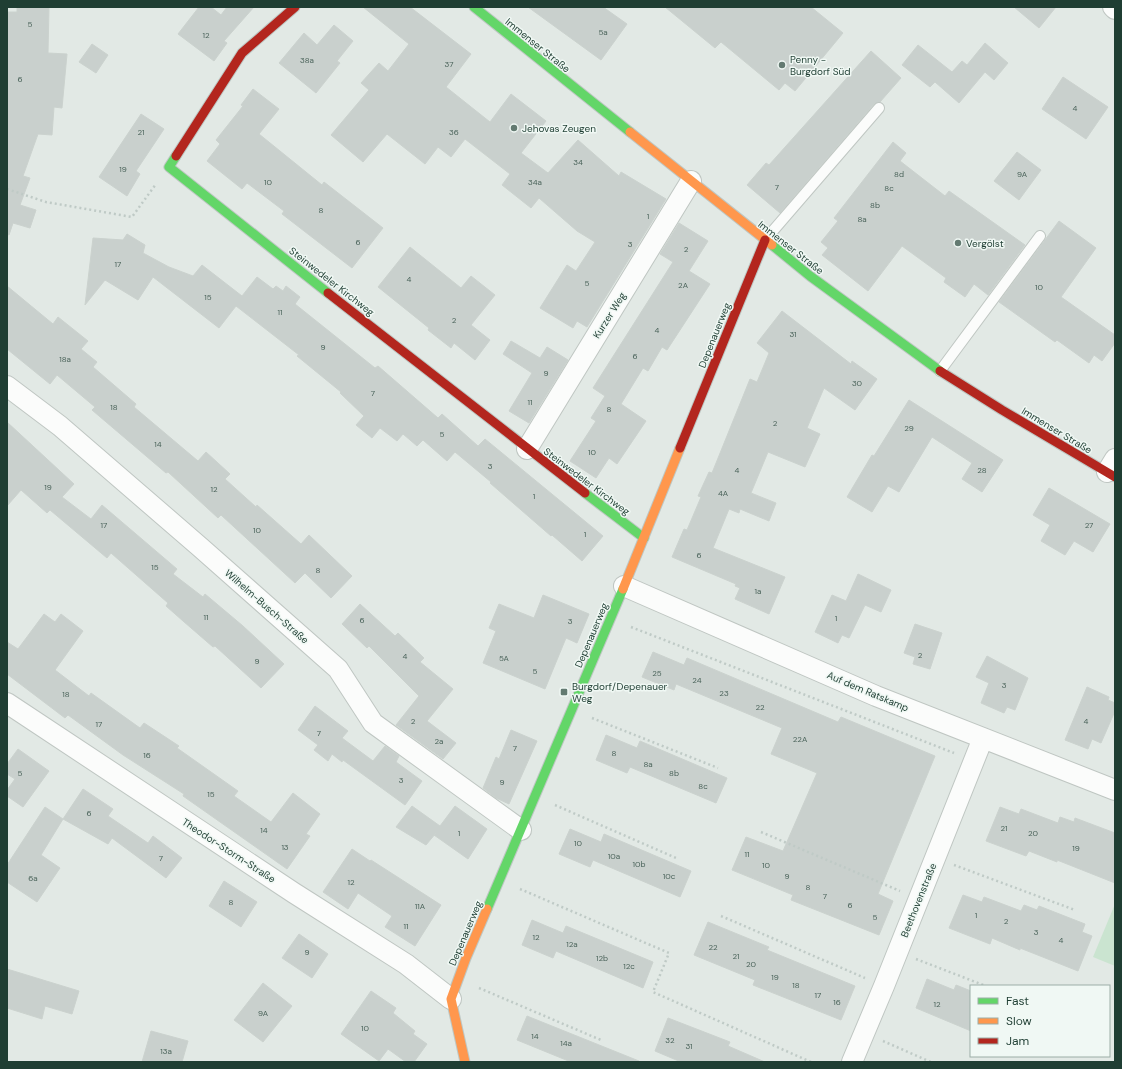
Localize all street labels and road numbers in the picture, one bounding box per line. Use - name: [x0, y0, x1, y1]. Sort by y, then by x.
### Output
- street label: Immenser Straße: [503, 15, 573, 76]
- street label: Immenser Straße: [755, 218, 826, 277]
- street label: Steinwedeler Kirchweg: [286, 244, 377, 319]
- street label: Kurzer Weg: [590, 289, 629, 341]
- street label: Depenauerweg: [695, 300, 734, 370]
- street label: Immenser Straße: [1019, 404, 1094, 457]
- street label: Steinwedeler Kirchweg: [541, 445, 633, 518]
- street label: Wilhelm-Busch-Straße: [222, 566, 312, 647]
- street label: Depenauerweg: [572, 600, 611, 670]
- street label: Auf dem Ratskamp: [825, 668, 911, 715]
- street label: Theodor-Storm-Straße: [180, 815, 278, 886]
- street label: Beethovenstraße: [898, 861, 939, 939]
- street label: Depenauerweg: [446, 898, 485, 968]

